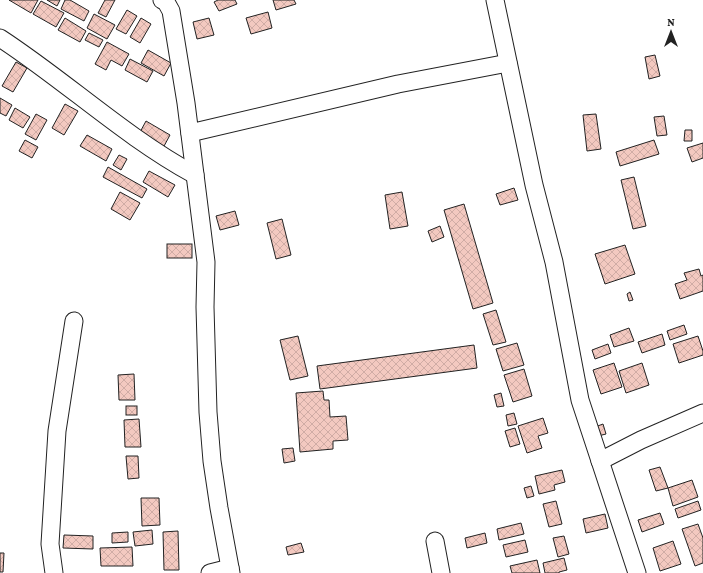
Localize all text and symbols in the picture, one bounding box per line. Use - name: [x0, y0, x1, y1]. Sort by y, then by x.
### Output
- north arrow: [651, 12, 691, 52]
- text: N: [667, 16, 675, 28]

